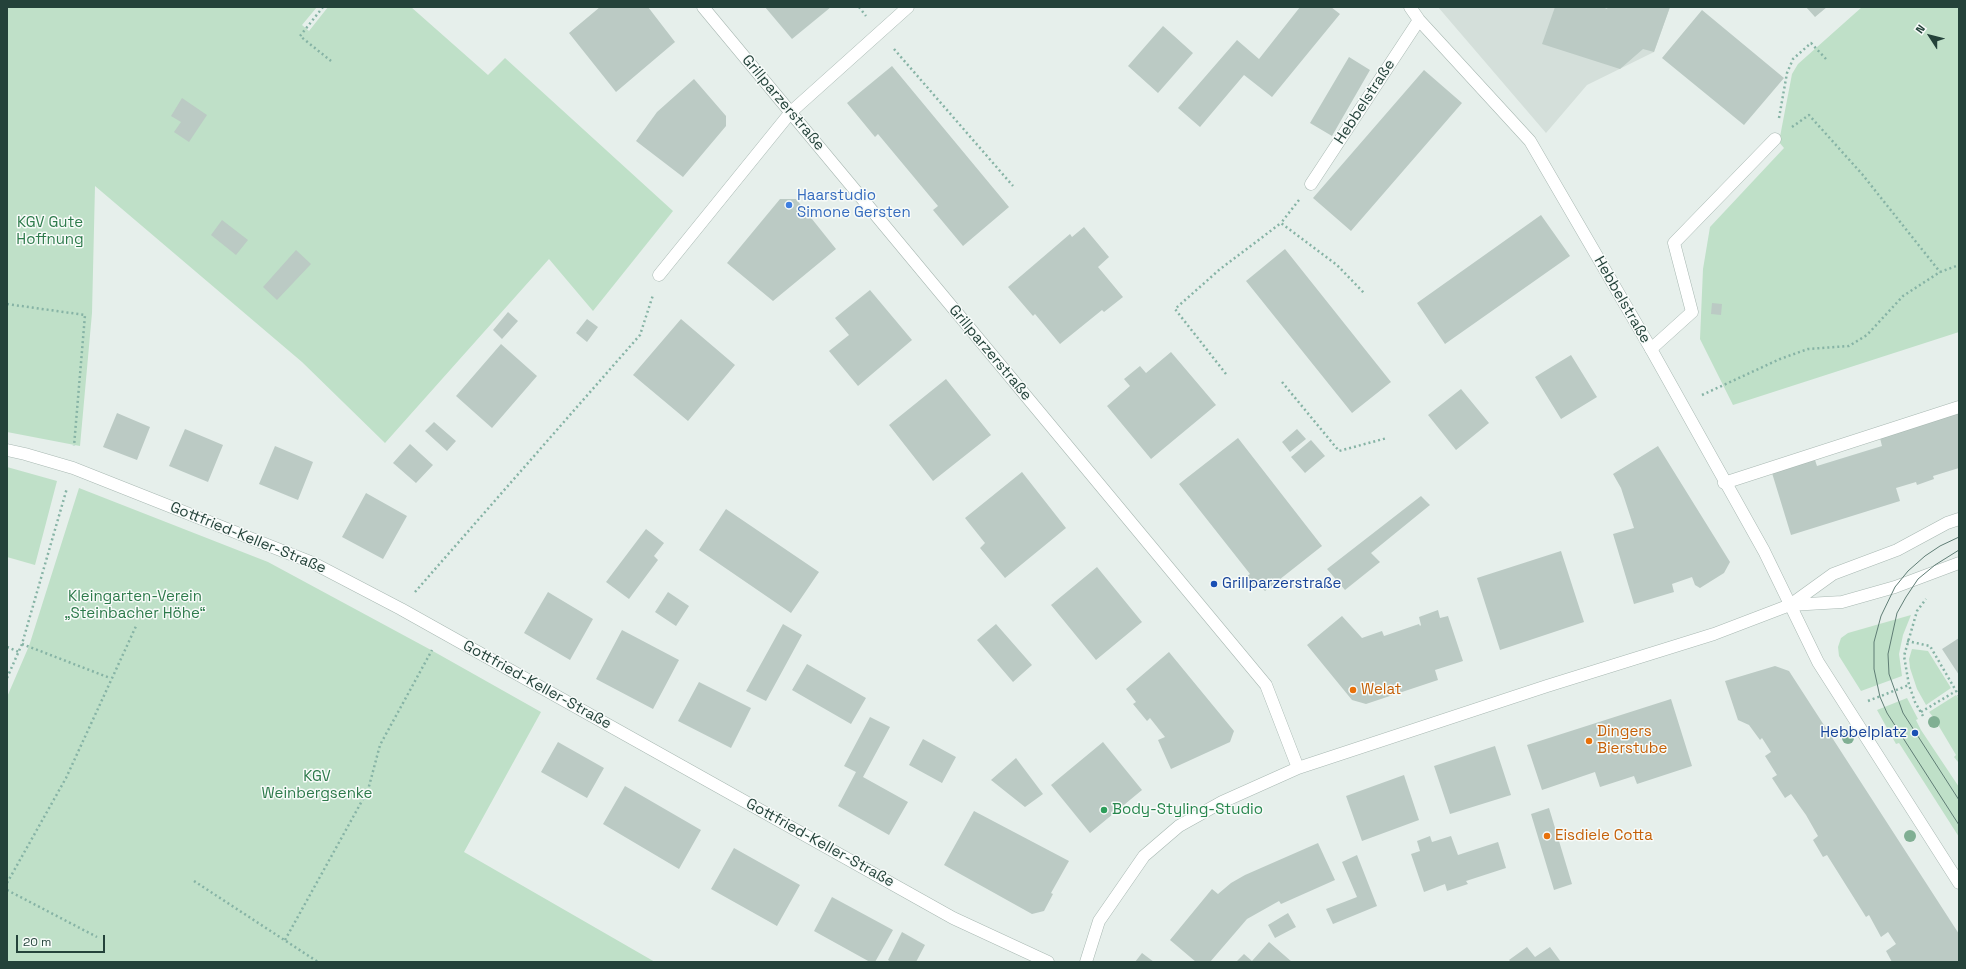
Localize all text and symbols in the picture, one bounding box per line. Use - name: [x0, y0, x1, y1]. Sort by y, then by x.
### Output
- north arrow: [1910, 16, 1950, 56]
- text: N: [1912, 22, 1928, 36]
- street label: Grillparzerstraße: [738, 51, 828, 155]
- street label: Hebbelstraße: [1331, 56, 1399, 148]
- place label: Haarstudio Simone Gersten: [797, 187, 911, 222]
- marker: Haarstudio Simone Gersten: [784, 200, 794, 210]
- park label: KGV Gute Hoffnung: [16, 214, 84, 249]
- street label: Hebbelstraße: [1590, 253, 1654, 347]
- street label: Grillparzerstraße: [945, 301, 1035, 405]
- street label: Gottfried-Keller-Straße: [167, 498, 329, 578]
- place label: Grillparzerstraße: [1222, 575, 1341, 593]
- marker: Grillparzerstraße: [1209, 579, 1219, 589]
- park label: Kleingarten-Verein „Steinbacher Höhe“: [64, 588, 206, 623]
- street label: Gottfried-Keller-Straße: [460, 637, 614, 733]
- place label: Welat: [1361, 681, 1402, 699]
- marker: Welat: [1348, 685, 1358, 695]
- place label: Dingers Bierstube: [1597, 723, 1667, 758]
- place label: Hebbelplatz: [1820, 724, 1907, 742]
- marker: Hebbelplatz: [1910, 728, 1920, 738]
- marker: Dingers Bierstube: [1584, 736, 1594, 746]
- park label: KGV Weinbergsenke: [262, 768, 372, 803]
- street label: Gottfried-Keller-Straße: [743, 795, 897, 891]
- place label: Body-Styling-Studio: [1112, 801, 1263, 819]
- marker: Body-Styling-Studio: [1099, 805, 1109, 815]
- place label: Eisdiele Cotta: [1555, 827, 1653, 845]
- marker: Eisdiele Cotta: [1542, 831, 1552, 841]
- scale bar: [18, 927, 107, 953]
- text: 20 m: [23, 934, 51, 950]

